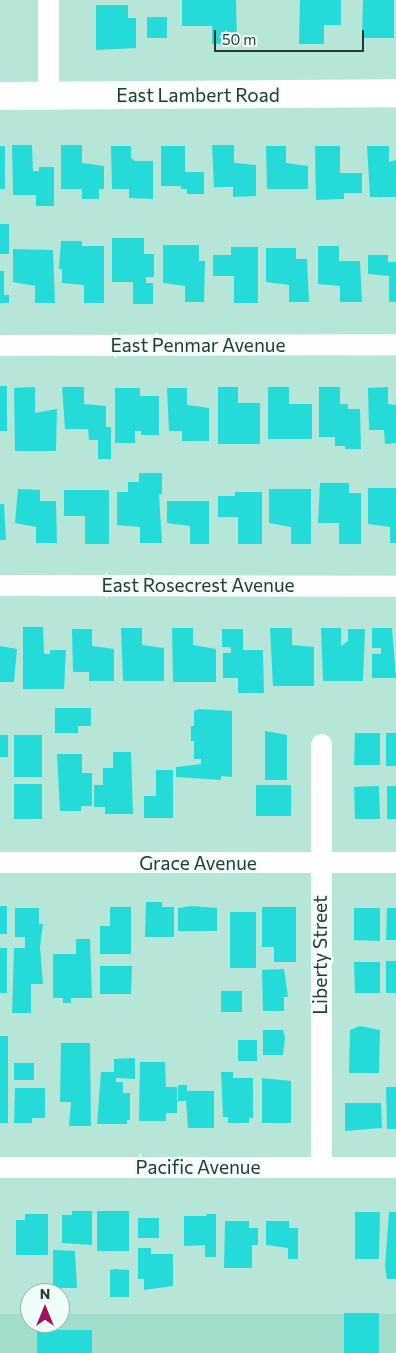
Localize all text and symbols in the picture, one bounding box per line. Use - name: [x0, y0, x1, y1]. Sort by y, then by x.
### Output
- scale bar: [216, 20, 366, 52]
- text: 50 m: [222, 30, 256, 48]
- street label: East Lambert Road: [116, 84, 280, 106]
- street label: East Penmar Avenue: [111, 334, 285, 356]
- street label: East Rosecrest Avenue: [101, 574, 295, 596]
- street label: Grace Avenue: [139, 852, 257, 874]
- street label: Liberty Street: [309, 895, 331, 1015]
- street label: Pacific Avenue: [136, 1156, 260, 1178]
- north arrow: [20, 1283, 70, 1333]
- text: N: [40, 1285, 50, 1302]

